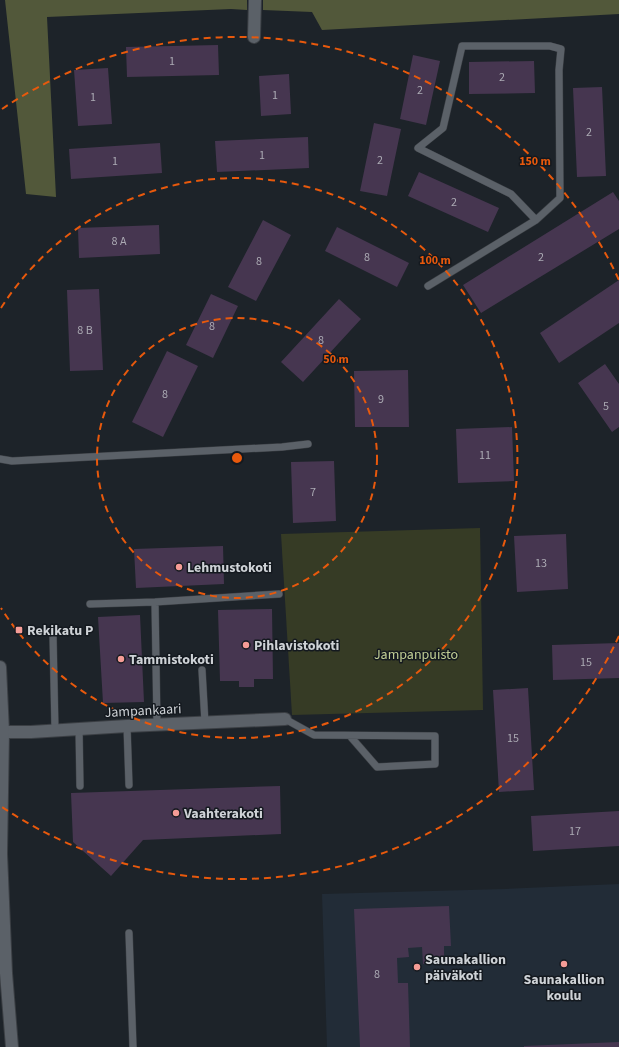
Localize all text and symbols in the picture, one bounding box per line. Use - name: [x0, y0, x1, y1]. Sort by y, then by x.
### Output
- house number: 1: [169, 53, 175, 70]
- house number: 2: [499, 69, 505, 86]
- house number: 2: [417, 82, 423, 99]
- house number: 1: [272, 87, 278, 104]
- house number: 1: [90, 89, 96, 106]
- house number: 2: [586, 124, 592, 141]
- house number: 1: [259, 147, 265, 164]
- house number: 2: [377, 152, 383, 169]
- house number: 1: [112, 153, 118, 170]
- text: 150 m: [519, 153, 551, 170]
- house number: 2: [451, 194, 457, 211]
- house number: 8 A: [112, 233, 127, 250]
- house number: 8: [364, 249, 370, 266]
- house number: 2: [538, 249, 544, 266]
- text: 100 m: [419, 252, 451, 269]
- house number: 8: [256, 253, 262, 270]
- house number: 8: [209, 318, 215, 335]
- house number: 8 B: [77, 322, 93, 339]
- house number: 8: [318, 332, 324, 349]
- text: 50 m: [323, 351, 349, 368]
- house number: 8: [162, 386, 168, 403]
- house number: 9: [378, 391, 384, 408]
- house number: 5: [603, 398, 609, 415]
- house number: 11: [479, 447, 491, 464]
- centre of rings: [230, 451, 244, 465]
- house number: 7: [310, 484, 316, 501]
- house number: 13: [535, 555, 547, 572]
- place label: Lehmustokoti: [187, 558, 272, 578]
- marker: Lehmustokoti: [174, 562, 184, 572]
- place label: Rekikatu P: [27, 621, 93, 641]
- marker: Rekikatu P: [14, 625, 24, 635]
- place label: Pihlavistokoti: [254, 636, 340, 656]
- marker: Pihlavistokoti: [241, 640, 251, 650]
- park label: Jampanpuisto: [374, 645, 458, 665]
- place label: Tammistokoti: [129, 650, 214, 670]
- marker: Tammistokoti: [116, 654, 126, 664]
- house number: 15: [580, 654, 592, 671]
- street label: Jampankaari: [104, 699, 182, 723]
- house number: 15: [507, 730, 519, 747]
- place label: Vaahterakoti: [183, 804, 263, 824]
- marker: Vaahterakoti: [171, 808, 181, 818]
- house number: 17: [569, 823, 581, 840]
- place label: Saunakallion päiväkoti: [425, 950, 506, 986]
- marker: Saunakallion koulu: [559, 959, 569, 969]
- marker: Saunakallion päiväkoti: [412, 962, 422, 972]
- house number: 8: [374, 966, 380, 983]
- place label: Saunakallion koulu: [523, 970, 605, 1006]

